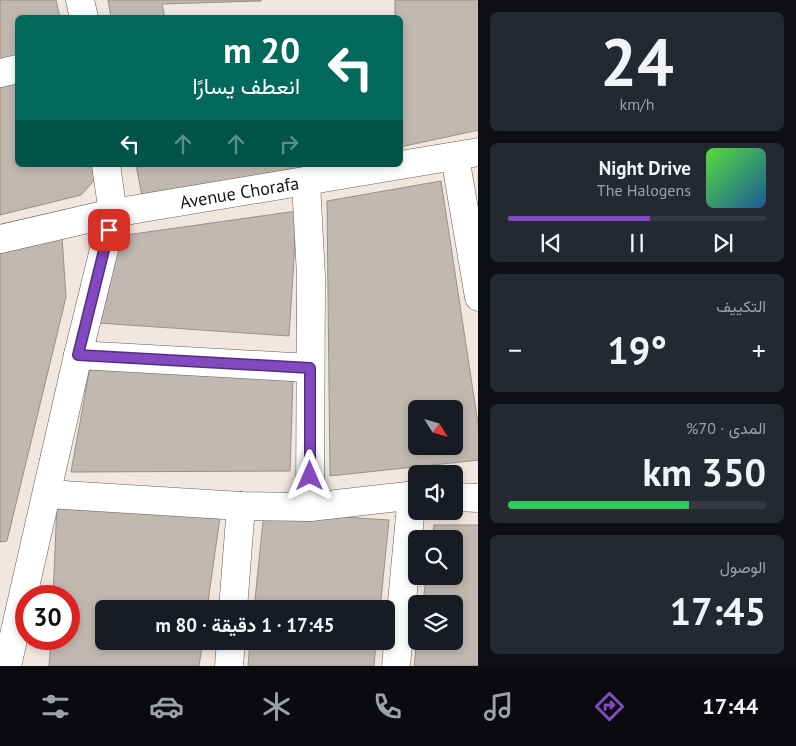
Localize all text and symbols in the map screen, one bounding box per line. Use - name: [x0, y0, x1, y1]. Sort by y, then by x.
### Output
- text: 24: [600, 19, 674, 103]
- text: 20 m: [223, 27, 300, 73]
- icon: left: [318, 35, 383, 100]
- text: انعطف يسارًا: [193, 72, 300, 100]
- text: km/h: [619, 94, 655, 114]
- icon: left: [116, 130, 144, 158]
- icon: ahead: [169, 130, 197, 158]
- icon: ahead: [222, 130, 250, 158]
- icon: right: [275, 130, 303, 158]
- text: Night Drive: [599, 156, 691, 180]
- street label: Avenue Chorafa: [178, 171, 301, 213]
- text: The Halogens: [597, 180, 691, 200]
- pin: [88, 209, 130, 251]
- icon: arrive: [95, 216, 123, 244]
- icon: previous: [537, 229, 565, 257]
- icon: pause: [623, 229, 651, 257]
- icon: next: [709, 229, 737, 257]
- text: التكييف: [716, 296, 766, 316]
- text: 19°: [607, 325, 667, 374]
- text: −: [508, 331, 522, 368]
- text: +: [752, 331, 766, 368]
- north arrow: [408, 400, 462, 455]
- map controls: [408, 400, 463, 650]
- text: المدى · 70%: [686, 418, 766, 438]
- text: 350 km: [642, 447, 766, 496]
- position arrow: [283, 449, 335, 501]
- button: sound: [408, 465, 463, 520]
- button: search: [408, 530, 463, 585]
- text: الوصول: [720, 557, 766, 577]
- speed limit sign: 30: [15, 585, 80, 650]
- text: 17:45: [670, 586, 766, 635]
- button: layers: [408, 595, 463, 650]
- text: 17:45 · 1 دقيقة · 80 m: [155, 613, 335, 637]
- icon: filters: [38, 689, 73, 724]
- icon: car: [149, 689, 184, 724]
- icon: climate: [259, 689, 294, 724]
- icon: phone: [370, 689, 405, 724]
- icon: music: [481, 689, 516, 724]
- icon: directions: [592, 689, 627, 724]
- text: 17:44: [702, 692, 758, 720]

